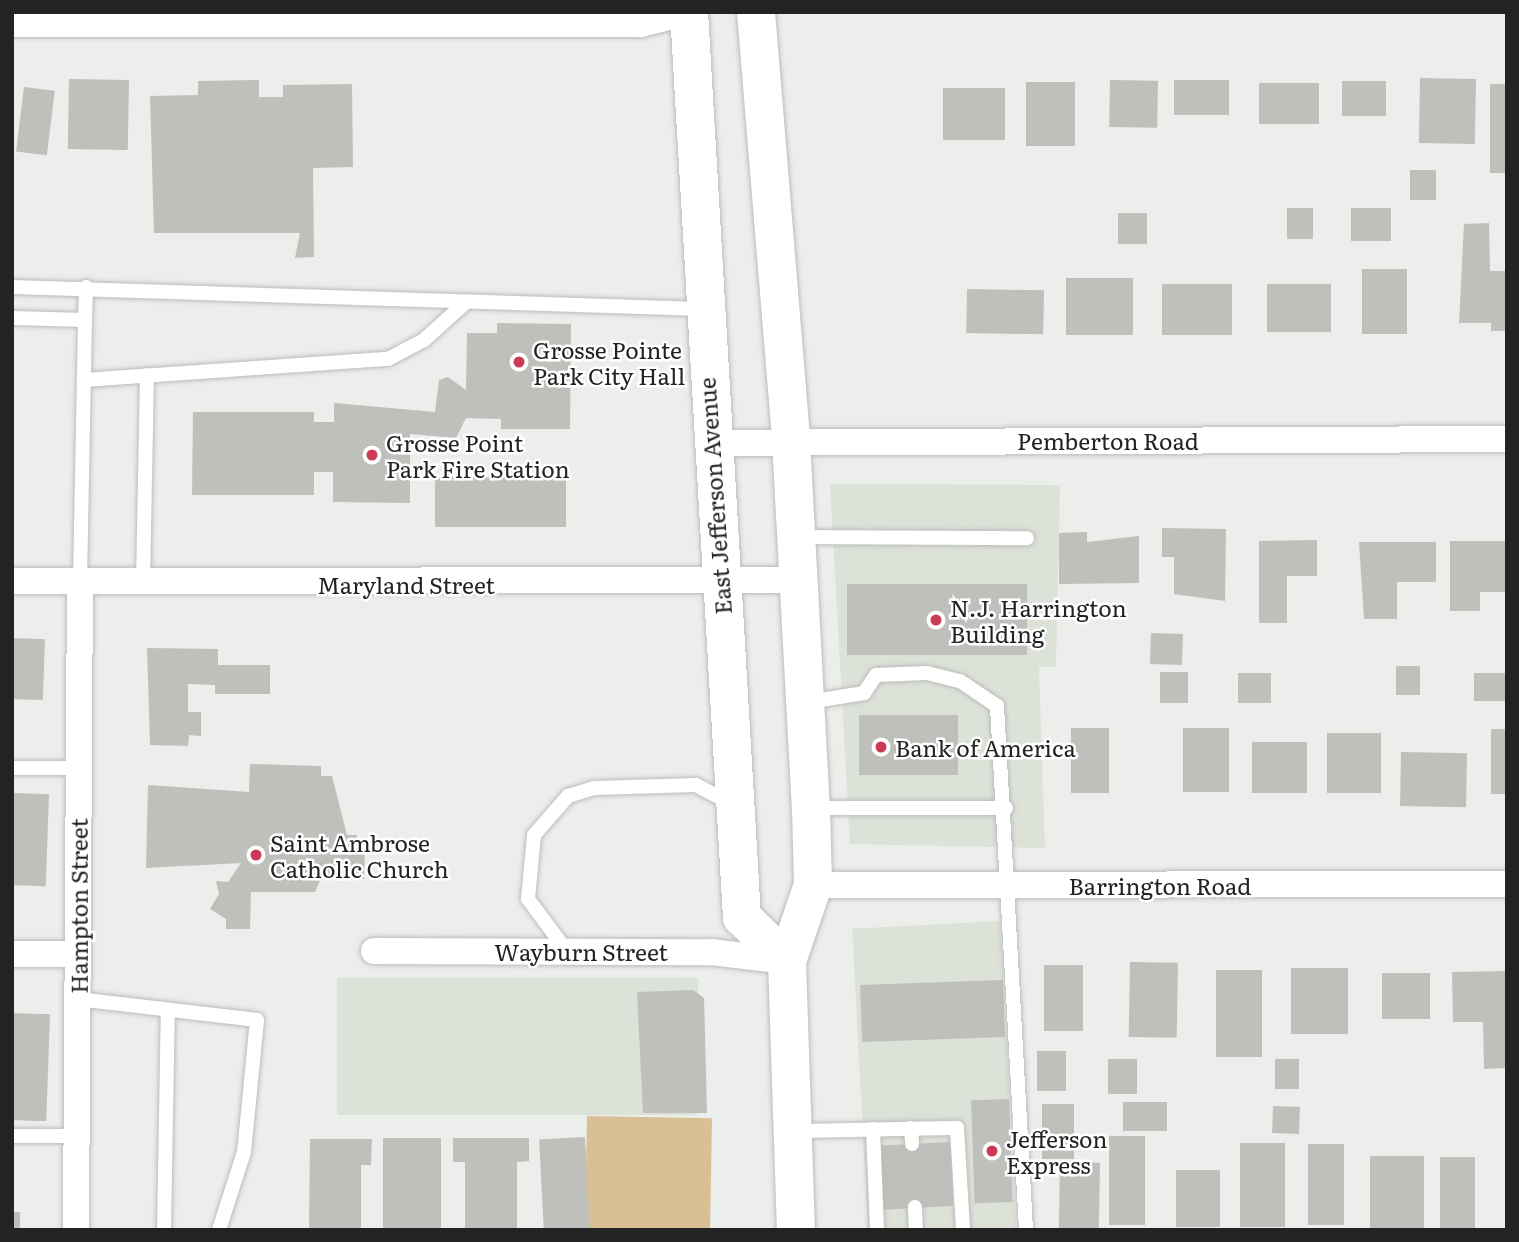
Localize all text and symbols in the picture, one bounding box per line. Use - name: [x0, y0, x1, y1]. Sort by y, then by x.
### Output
- place label: Grosse Pointe Park City Hall: [533, 335, 685, 389]
- marker: Grosse Pointe Park City Hall: [511, 354, 527, 370]
- street label: East Jefferson Avenue: [692, 376, 736, 616]
- street label: Pemberton Road: [1017, 426, 1199, 454]
- place label: Grosse Point Park Fire Station: [386, 428, 570, 482]
- marker: Grosse Point Park Fire Station: [364, 447, 380, 463]
- street label: Maryland Street: [317, 570, 495, 598]
- place label: N.J. Harrington Building: [950, 593, 1127, 647]
- marker: N.J. Harrington Building: [928, 612, 944, 628]
- place label: Bank of America: [895, 733, 1076, 761]
- marker: Bank of America: [873, 739, 889, 755]
- street label: Hampton Street: [64, 818, 92, 994]
- place label: Saint Ambrose Catholic Church: [270, 828, 449, 882]
- marker: Saint Ambrose Catholic Church: [248, 847, 264, 863]
- street label: Barrington Road: [1069, 871, 1251, 899]
- street label: Wayburn Street: [494, 937, 668, 965]
- place label: Jefferson Express: [1006, 1124, 1108, 1178]
- marker: Jefferson Express: [984, 1143, 1000, 1159]

